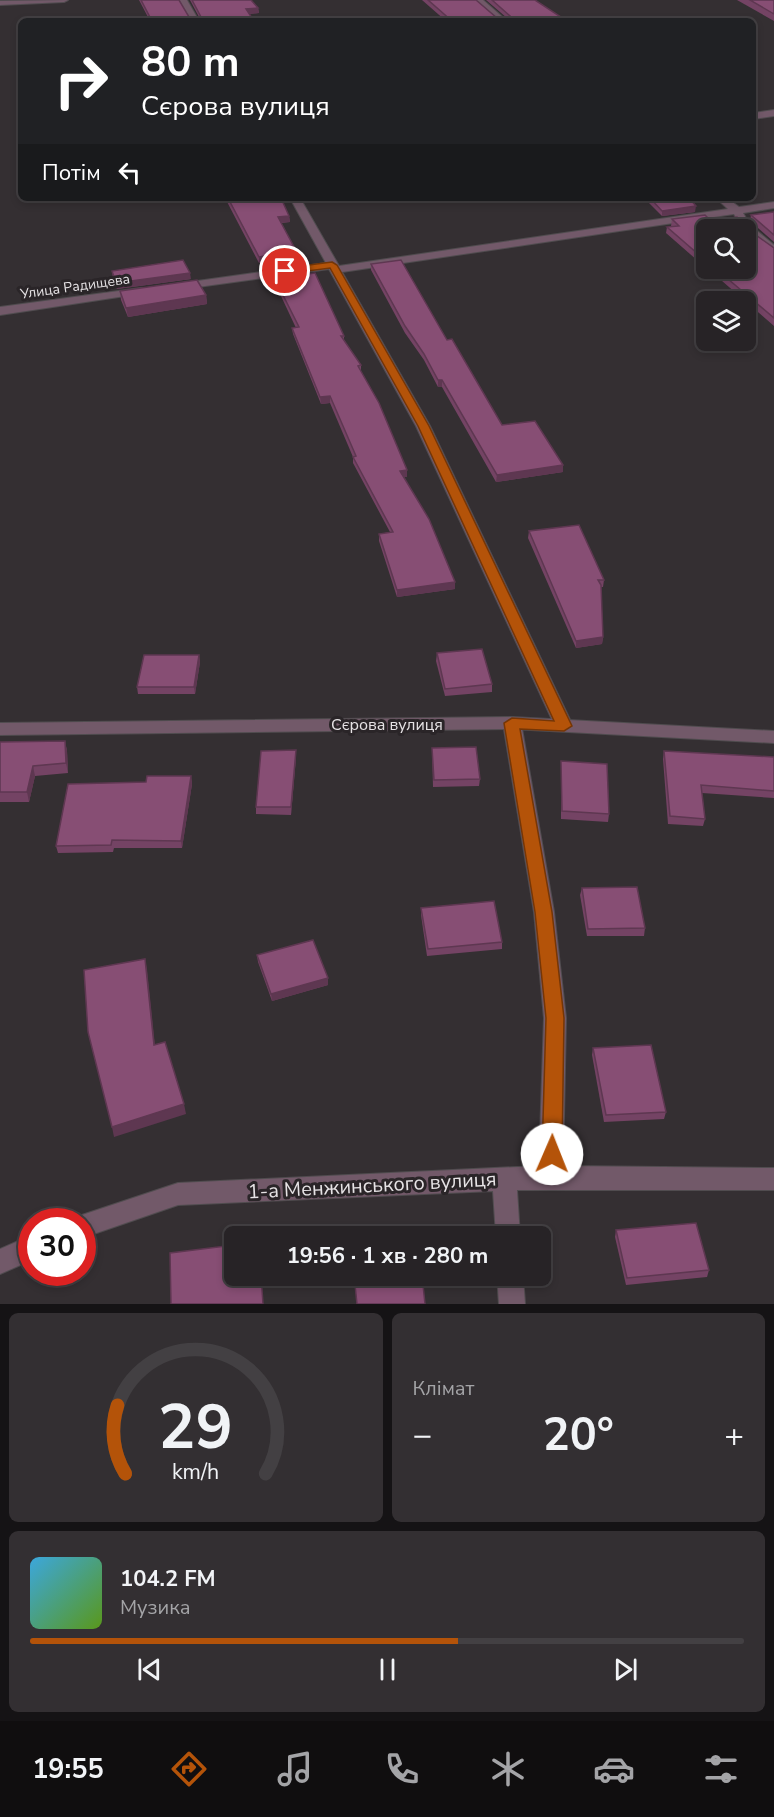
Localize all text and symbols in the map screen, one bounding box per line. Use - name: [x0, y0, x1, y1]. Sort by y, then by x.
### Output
- text: 80 m: [141, 34, 240, 91]
- icon: right: [42, 42, 120, 120]
- text: Сєрова вулиця: [141, 88, 330, 125]
- icon: left: [113, 156, 146, 189]
- text: Потім: [42, 158, 101, 188]
- map controls: [696, 219, 756, 351]
- button: search: [696, 219, 756, 279]
- pin: [259, 245, 310, 296]
- icon: arrive: [268, 254, 301, 287]
- street label: Улица Радищева: [18, 269, 131, 304]
- button: layers: [696, 291, 756, 351]
- street label: Сєрова вулиця: [331, 714, 443, 736]
- position arrow: [520, 1122, 584, 1186]
- street label: 1-а Менжинського вулиця: [247, 1165, 497, 1205]
- speed limit sign: 30: [18, 1208, 96, 1286]
- text: 19:56 · 1 хв · 280 m: [287, 1241, 488, 1271]
- text: Клімат: [413, 1375, 474, 1402]
- text: 29: [158, 1385, 233, 1470]
- text: 20°: [543, 1405, 614, 1466]
- text: −: [413, 1413, 432, 1458]
- text: +: [724, 1413, 744, 1458]
- text: km/h: [172, 1458, 219, 1488]
- text: 104.2 FM: [120, 1564, 216, 1594]
- text: Музика: [120, 1594, 190, 1621]
- icon: previous: [133, 1653, 166, 1686]
- icon: pause: [371, 1653, 404, 1686]
- icon: next: [609, 1653, 642, 1686]
- icon: directions: [168, 1748, 210, 1790]
- icon: music: [274, 1748, 316, 1790]
- icon: phone: [381, 1748, 423, 1790]
- icon: climate: [487, 1748, 529, 1790]
- icon: car: [593, 1748, 635, 1790]
- icon: filters: [700, 1748, 742, 1790]
- text: 19:55: [32, 1751, 104, 1788]

